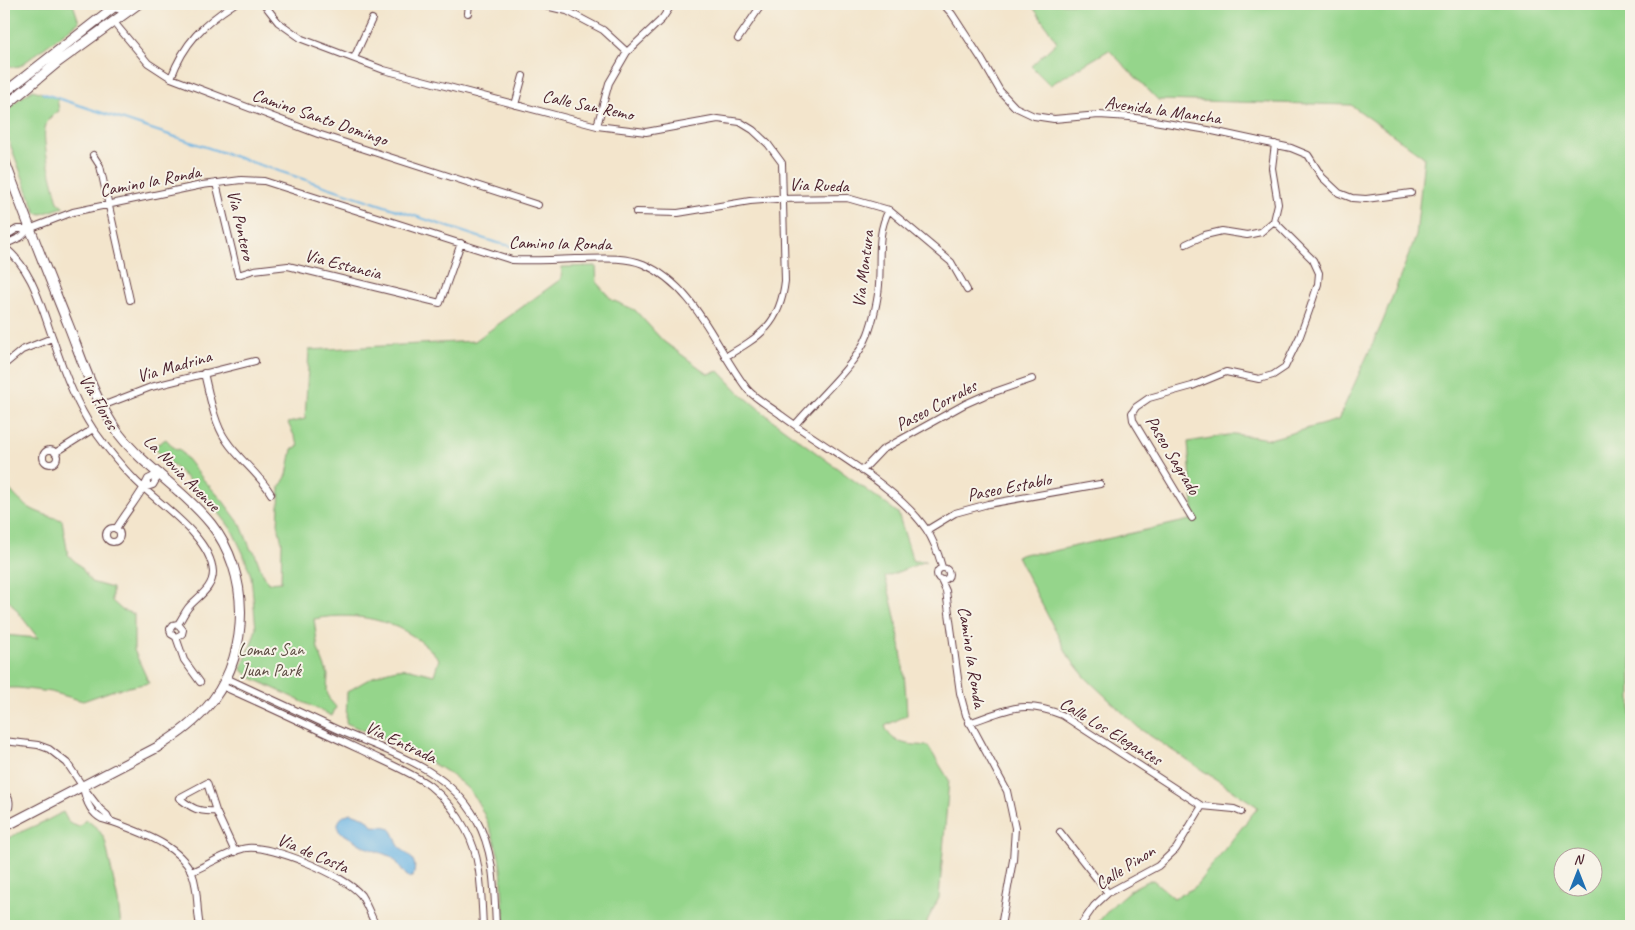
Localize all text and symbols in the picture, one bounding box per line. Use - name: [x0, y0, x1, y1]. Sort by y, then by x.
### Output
- street label: Camino Santo Domingo: [249, 84, 392, 151]
- street label: Calle San Remo: [541, 85, 637, 126]
- street label: Avenida la Mancha: [1104, 91, 1224, 129]
- street label: Camino la Ronda: [98, 160, 204, 202]
- street label: Via Rueda: [789, 173, 851, 197]
- street label: Via Puntero: [222, 188, 260, 264]
- street label: Via Montura: [847, 227, 879, 309]
- street label: Camino la Ronda: [509, 231, 613, 255]
- street label: Via Estancia: [303, 244, 385, 285]
- street label: Via Madrina: [134, 344, 215, 387]
- street label: Via Flores: [74, 371, 124, 435]
- street label: Paseo Corrales: [892, 374, 982, 435]
- street label: Paseo Sagrado: [1141, 411, 1206, 500]
- street label: La Novia Avenue: [139, 430, 226, 517]
- street label: Paseo Establo: [965, 468, 1054, 506]
- street label: Camino la Ronda: [953, 605, 991, 711]
- park label: Lomas San Juan Park: [238, 638, 305, 681]
- street label: Calle Los Elegantes: [1056, 692, 1168, 771]
- street label: Via Entrada: [362, 716, 441, 769]
- street label: Via de Costa: [274, 828, 354, 879]
- street label: Calle Pinon: [1091, 839, 1160, 894]
- north arrow: [1552, 848, 1602, 898]
- text: N: [1574, 851, 1585, 868]

